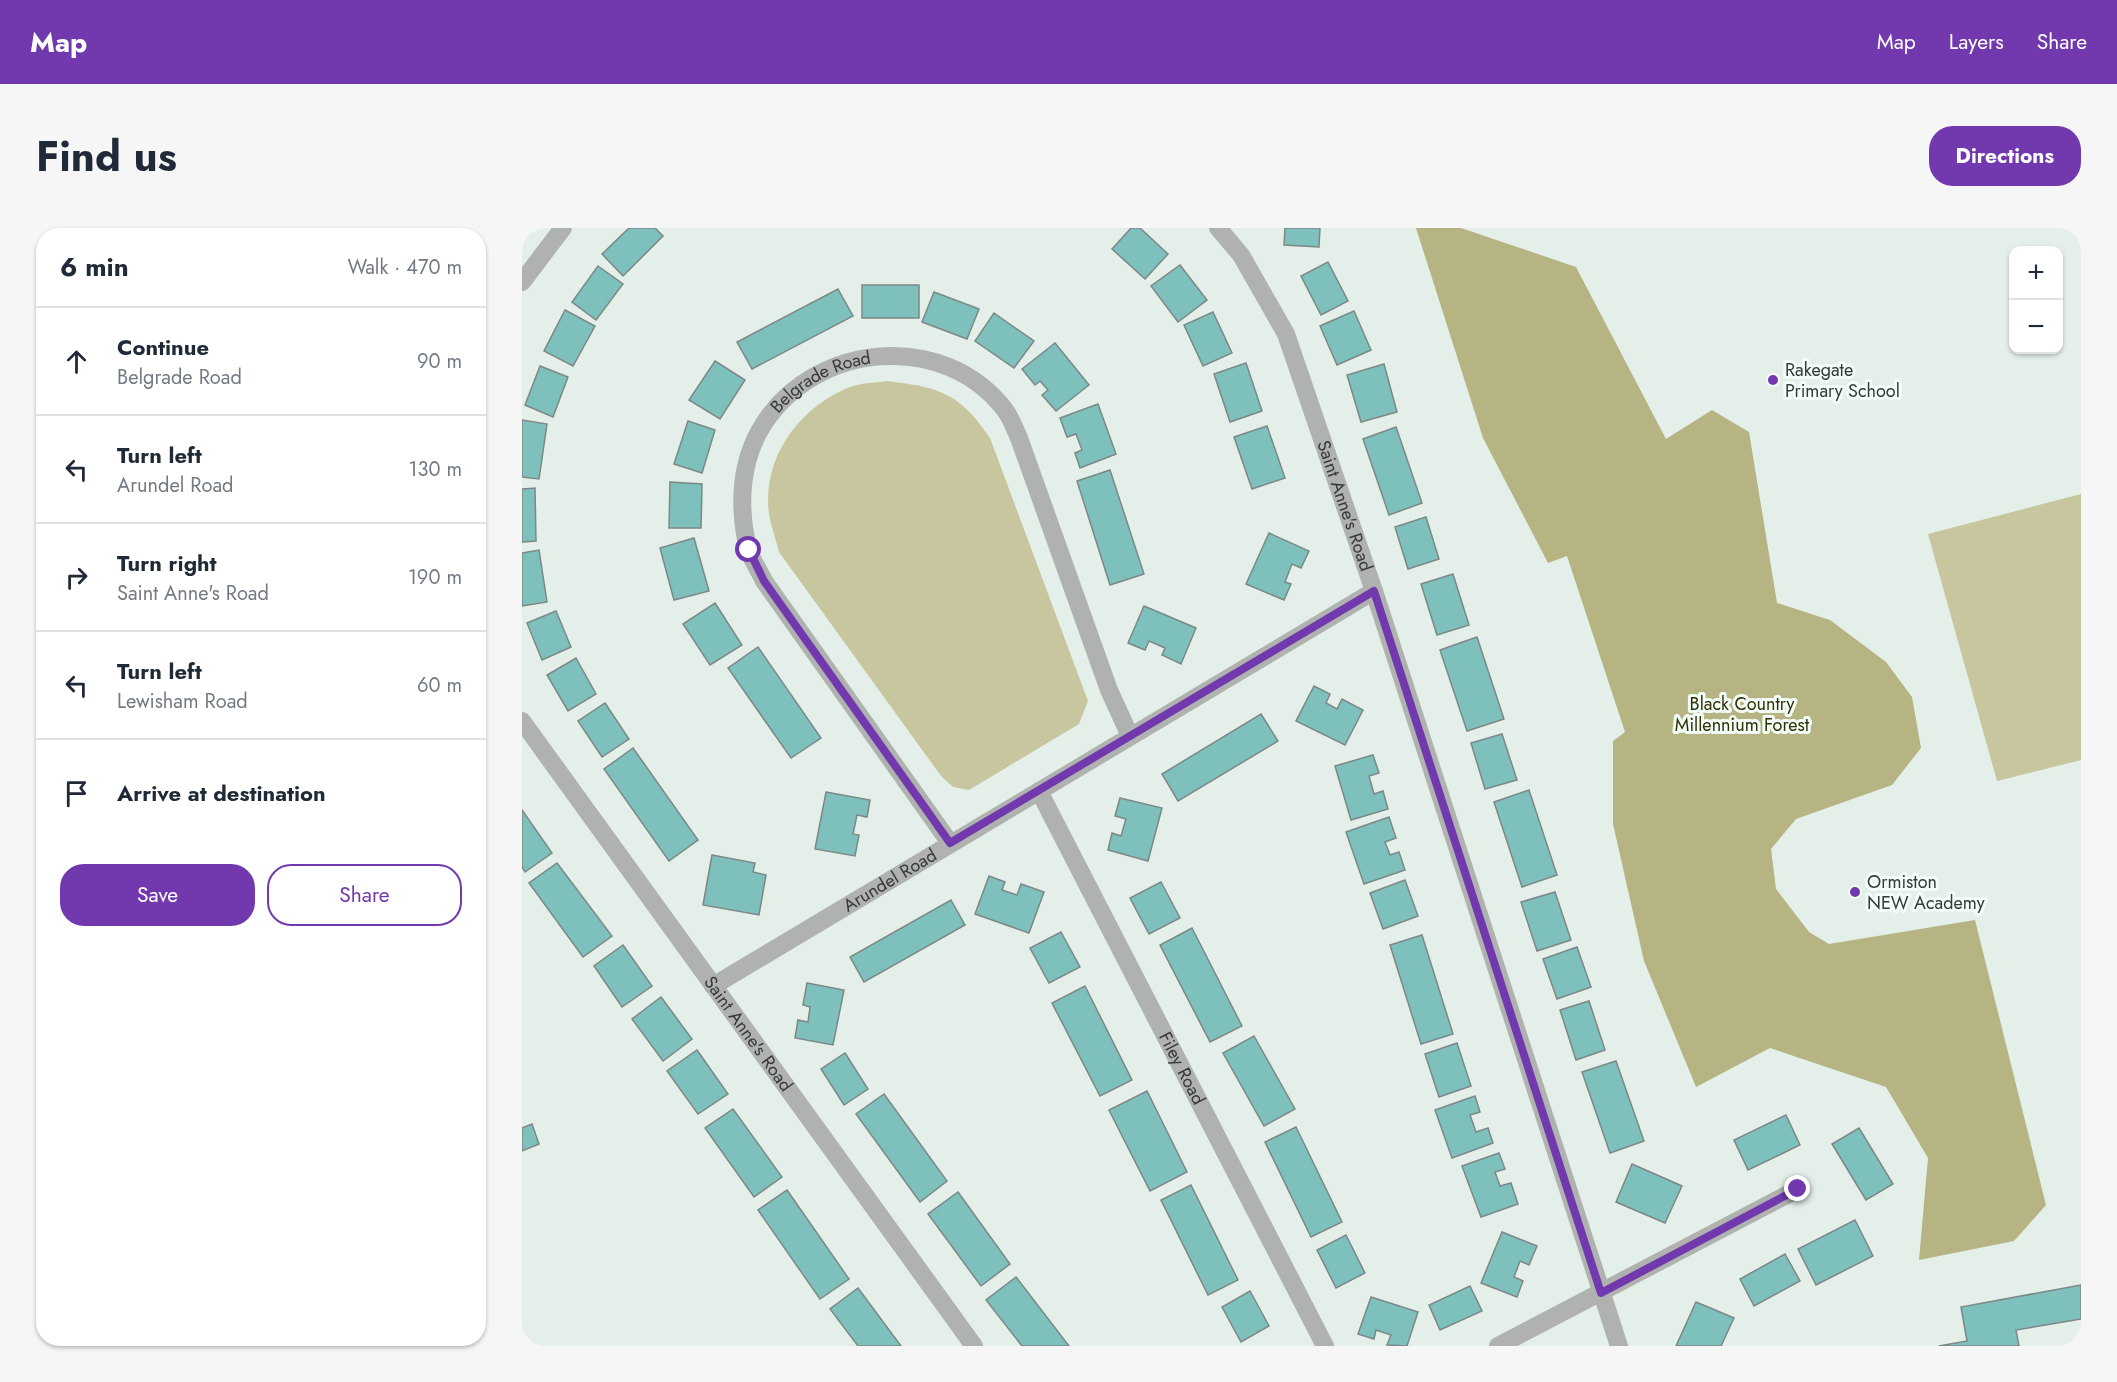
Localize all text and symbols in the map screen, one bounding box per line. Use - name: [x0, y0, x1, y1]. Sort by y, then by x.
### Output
- text: Map: [30, 22, 87, 63]
- text: Map: [1877, 27, 1916, 57]
- text: Layers: [1949, 27, 2004, 57]
- text: Share: [2037, 27, 2087, 57]
- text: Find us: [36, 126, 177, 187]
- button: Directions: [1929, 126, 2081, 186]
- map controls: [2009, 246, 2063, 354]
- button: +: [2009, 246, 2063, 300]
- text: 6 min: [60, 248, 129, 286]
- text: Walk · 470 m: [347, 253, 462, 282]
- button: −: [2009, 300, 2063, 354]
- text: Continue: [117, 331, 209, 363]
- icon: ahead: [60, 345, 93, 378]
- street label: Belgrade Road: [764, 345, 873, 419]
- text: 90 m: [417, 347, 462, 376]
- place label: Rakegate Primary School: [1785, 357, 1900, 404]
- text: Belgrade Road: [117, 363, 242, 392]
- marker: Rakegate Primary School: [1766, 373, 1780, 387]
- street label: Saint Anne's Road: [1310, 437, 1379, 575]
- text: Turn left: [117, 439, 202, 471]
- icon: left: [60, 453, 93, 486]
- text: 130 m: [408, 455, 462, 484]
- text: Arundel Road: [117, 471, 234, 500]
- route start: [735, 536, 761, 562]
- text: Turn right: [117, 547, 217, 579]
- icon: right: [60, 561, 93, 594]
- text: 190 m: [408, 563, 462, 592]
- text: Saint Anne's Road: [117, 579, 269, 608]
- text: Turn left: [117, 655, 202, 687]
- icon: left: [60, 669, 93, 702]
- text: 60 m: [417, 671, 462, 700]
- text: Lewisham Road: [117, 687, 248, 716]
- park label: Black Country Millennium Forest: [1675, 691, 1810, 738]
- icon: arrive: [60, 777, 93, 810]
- text: Arrive at destination: [117, 777, 326, 809]
- street label: Arundel Road: [838, 842, 942, 918]
- button: Save: [60, 864, 255, 926]
- button: Share: [267, 864, 462, 926]
- place label: Ormiston NEW Academy: [1867, 869, 1985, 916]
- marker: Ormiston NEW Academy: [1848, 885, 1862, 899]
- street label: Saint Anne's Road: [698, 971, 799, 1097]
- street label: Filey Road: [1152, 1027, 1212, 1109]
- route end: [1784, 1175, 1810, 1201]

